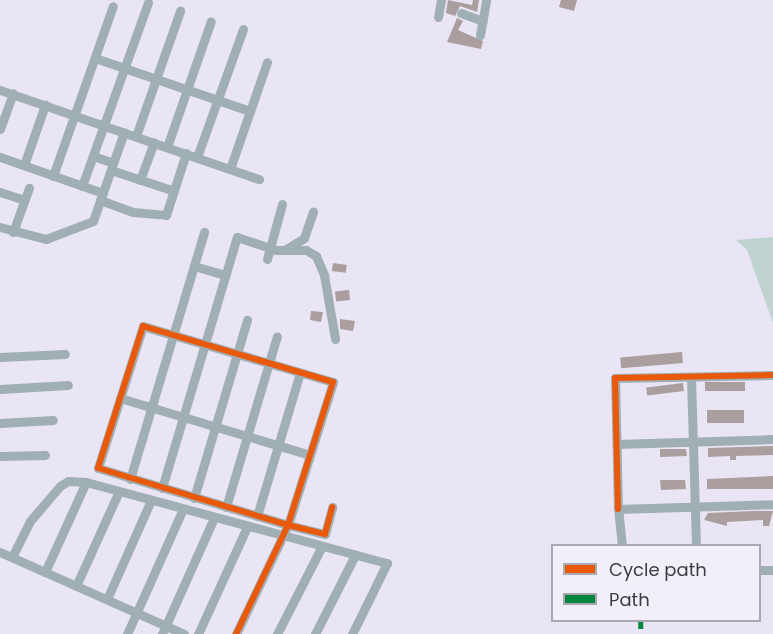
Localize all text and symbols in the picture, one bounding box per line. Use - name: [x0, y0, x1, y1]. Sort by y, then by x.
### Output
- legend: [551, 544, 761, 622]
- text: Cycle path: [609, 557, 707, 582]
- text: Path: [609, 587, 650, 612]

